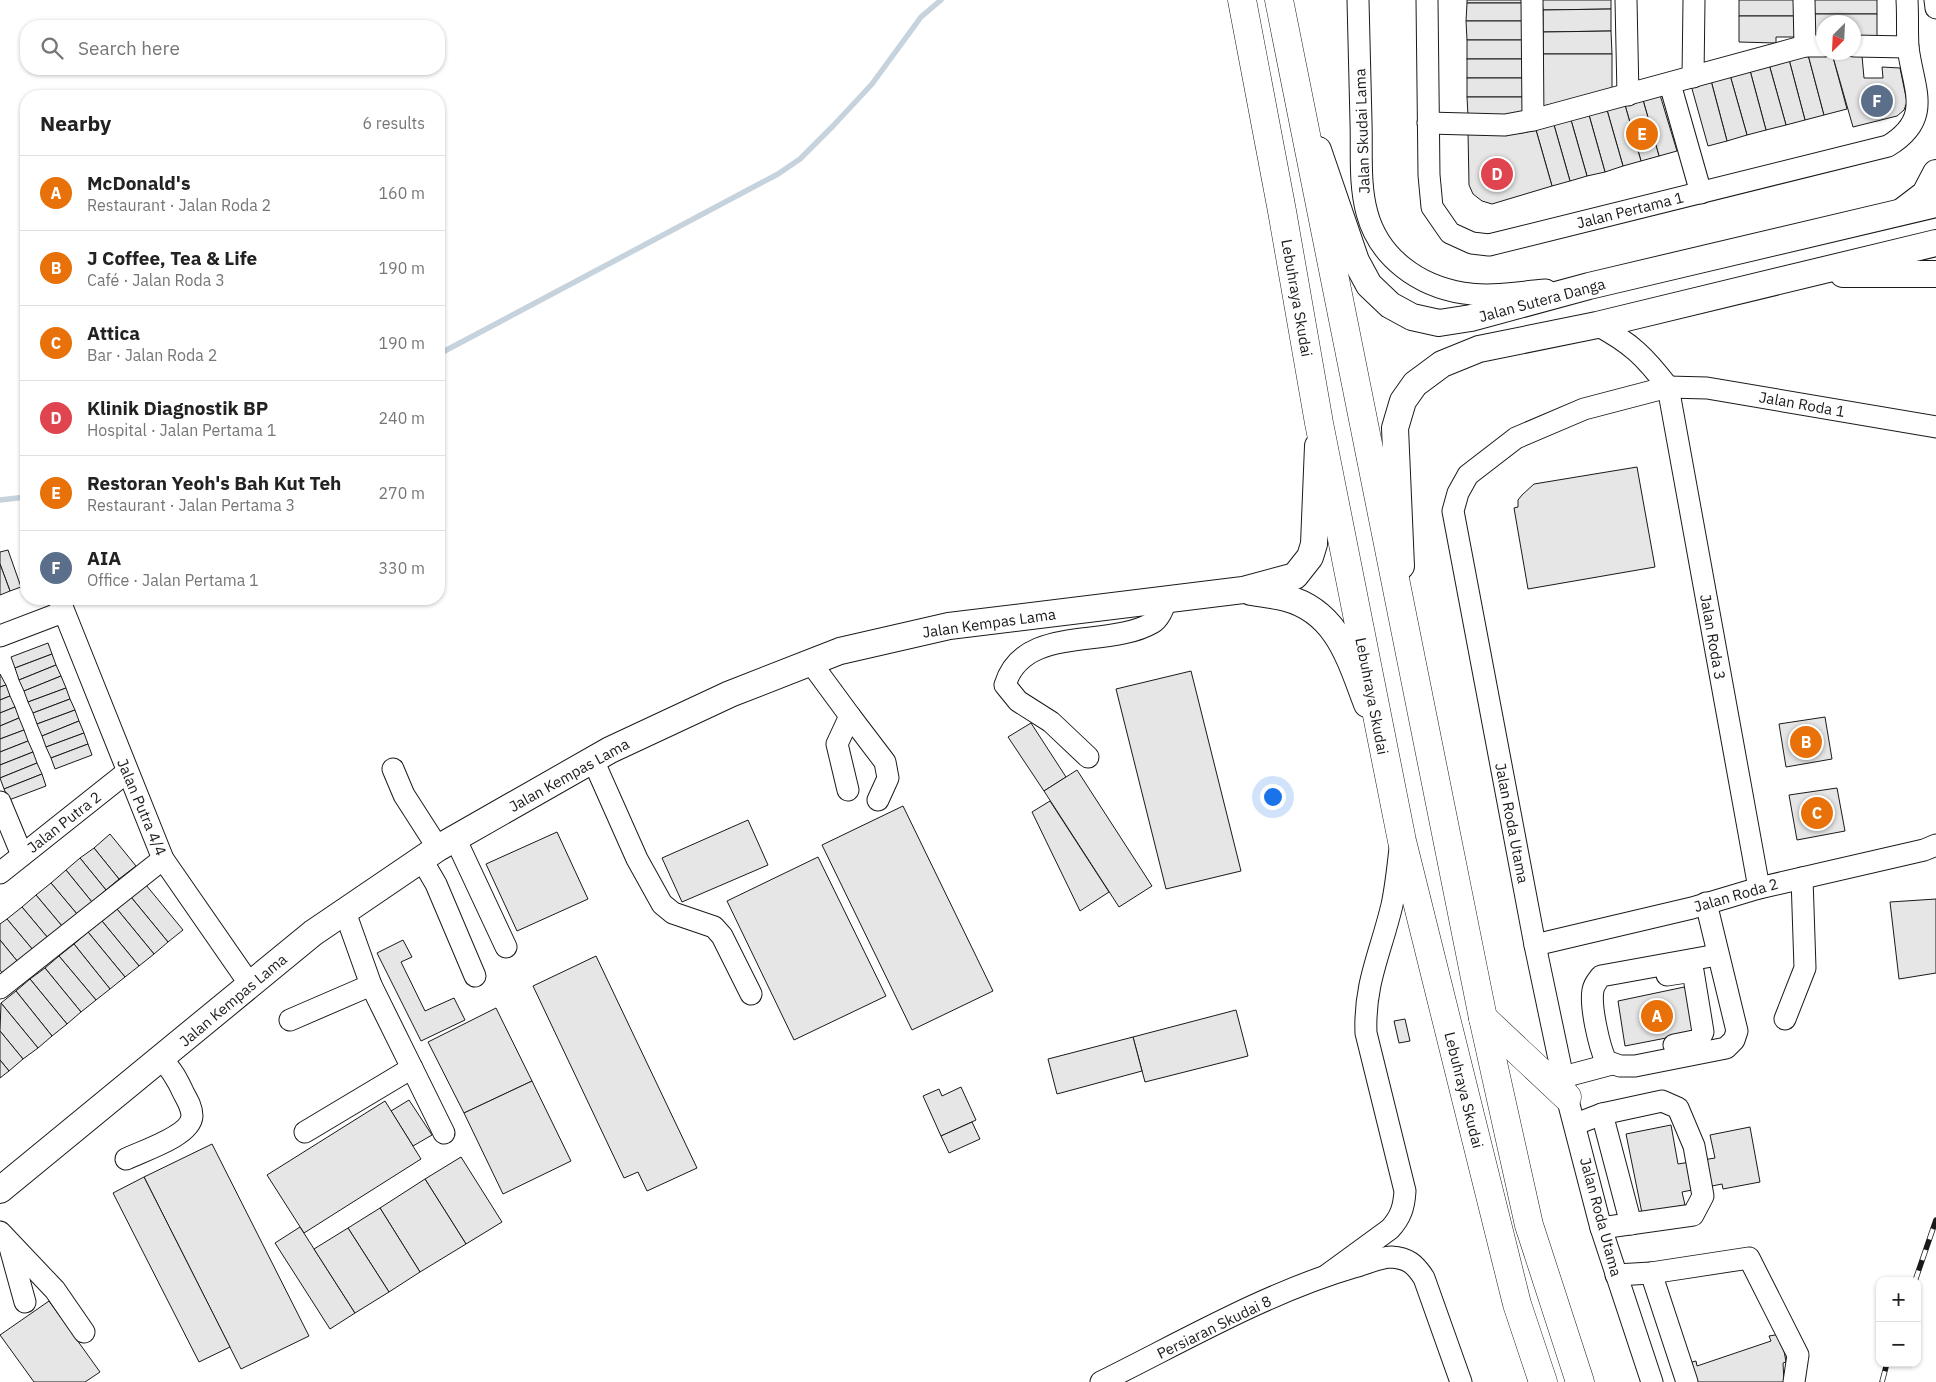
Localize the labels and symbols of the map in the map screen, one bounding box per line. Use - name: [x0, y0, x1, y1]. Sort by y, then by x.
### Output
- north arrow: [1816, 15, 1861, 60]
- street label: Jalan Skudai Lama: [1350, 68, 1374, 194]
- pin: F: [1861, 82, 1893, 120]
- pin: E: [1626, 115, 1658, 153]
- pin: D: [1481, 155, 1513, 193]
- street label: Jalan Pertama 1: [1575, 188, 1685, 232]
- street label: Lebuhraya Skudai: [1277, 238, 1317, 358]
- street label: Jalan Sutera Danga: [1477, 274, 1607, 326]
- street label: Jalan Roda 1: [1758, 387, 1846, 421]
- street label: Jalan Roda 3: [1696, 593, 1730, 681]
- street label: Jalan Kempas Lama: [921, 604, 1057, 642]
- street label: Lebuhraya Skudai: [1351, 636, 1393, 756]
- pin: B: [1790, 723, 1822, 761]
- street label: Jalan Kempas Lama: [506, 734, 632, 816]
- street label: Jalan Putra 4/4: [113, 756, 171, 858]
- street label: Jalan Roda Utama: [1491, 761, 1533, 885]
- your location: [1260, 784, 1286, 810]
- street label: Jalan Putra 2: [23, 787, 105, 857]
- pin: C: [1801, 794, 1833, 832]
- street label: Jalan Roda 2: [1692, 874, 1780, 916]
- street label: Jalan Kempas Lama: [175, 950, 291, 1050]
- pin: A: [1641, 997, 1673, 1035]
- street label: Lebuhraya Skudai: [1440, 1030, 1488, 1150]
- street label: Jalan Roda Utama: [1576, 1155, 1626, 1279]
- street label: Persiaran Skudai 8: [1154, 1291, 1274, 1363]

